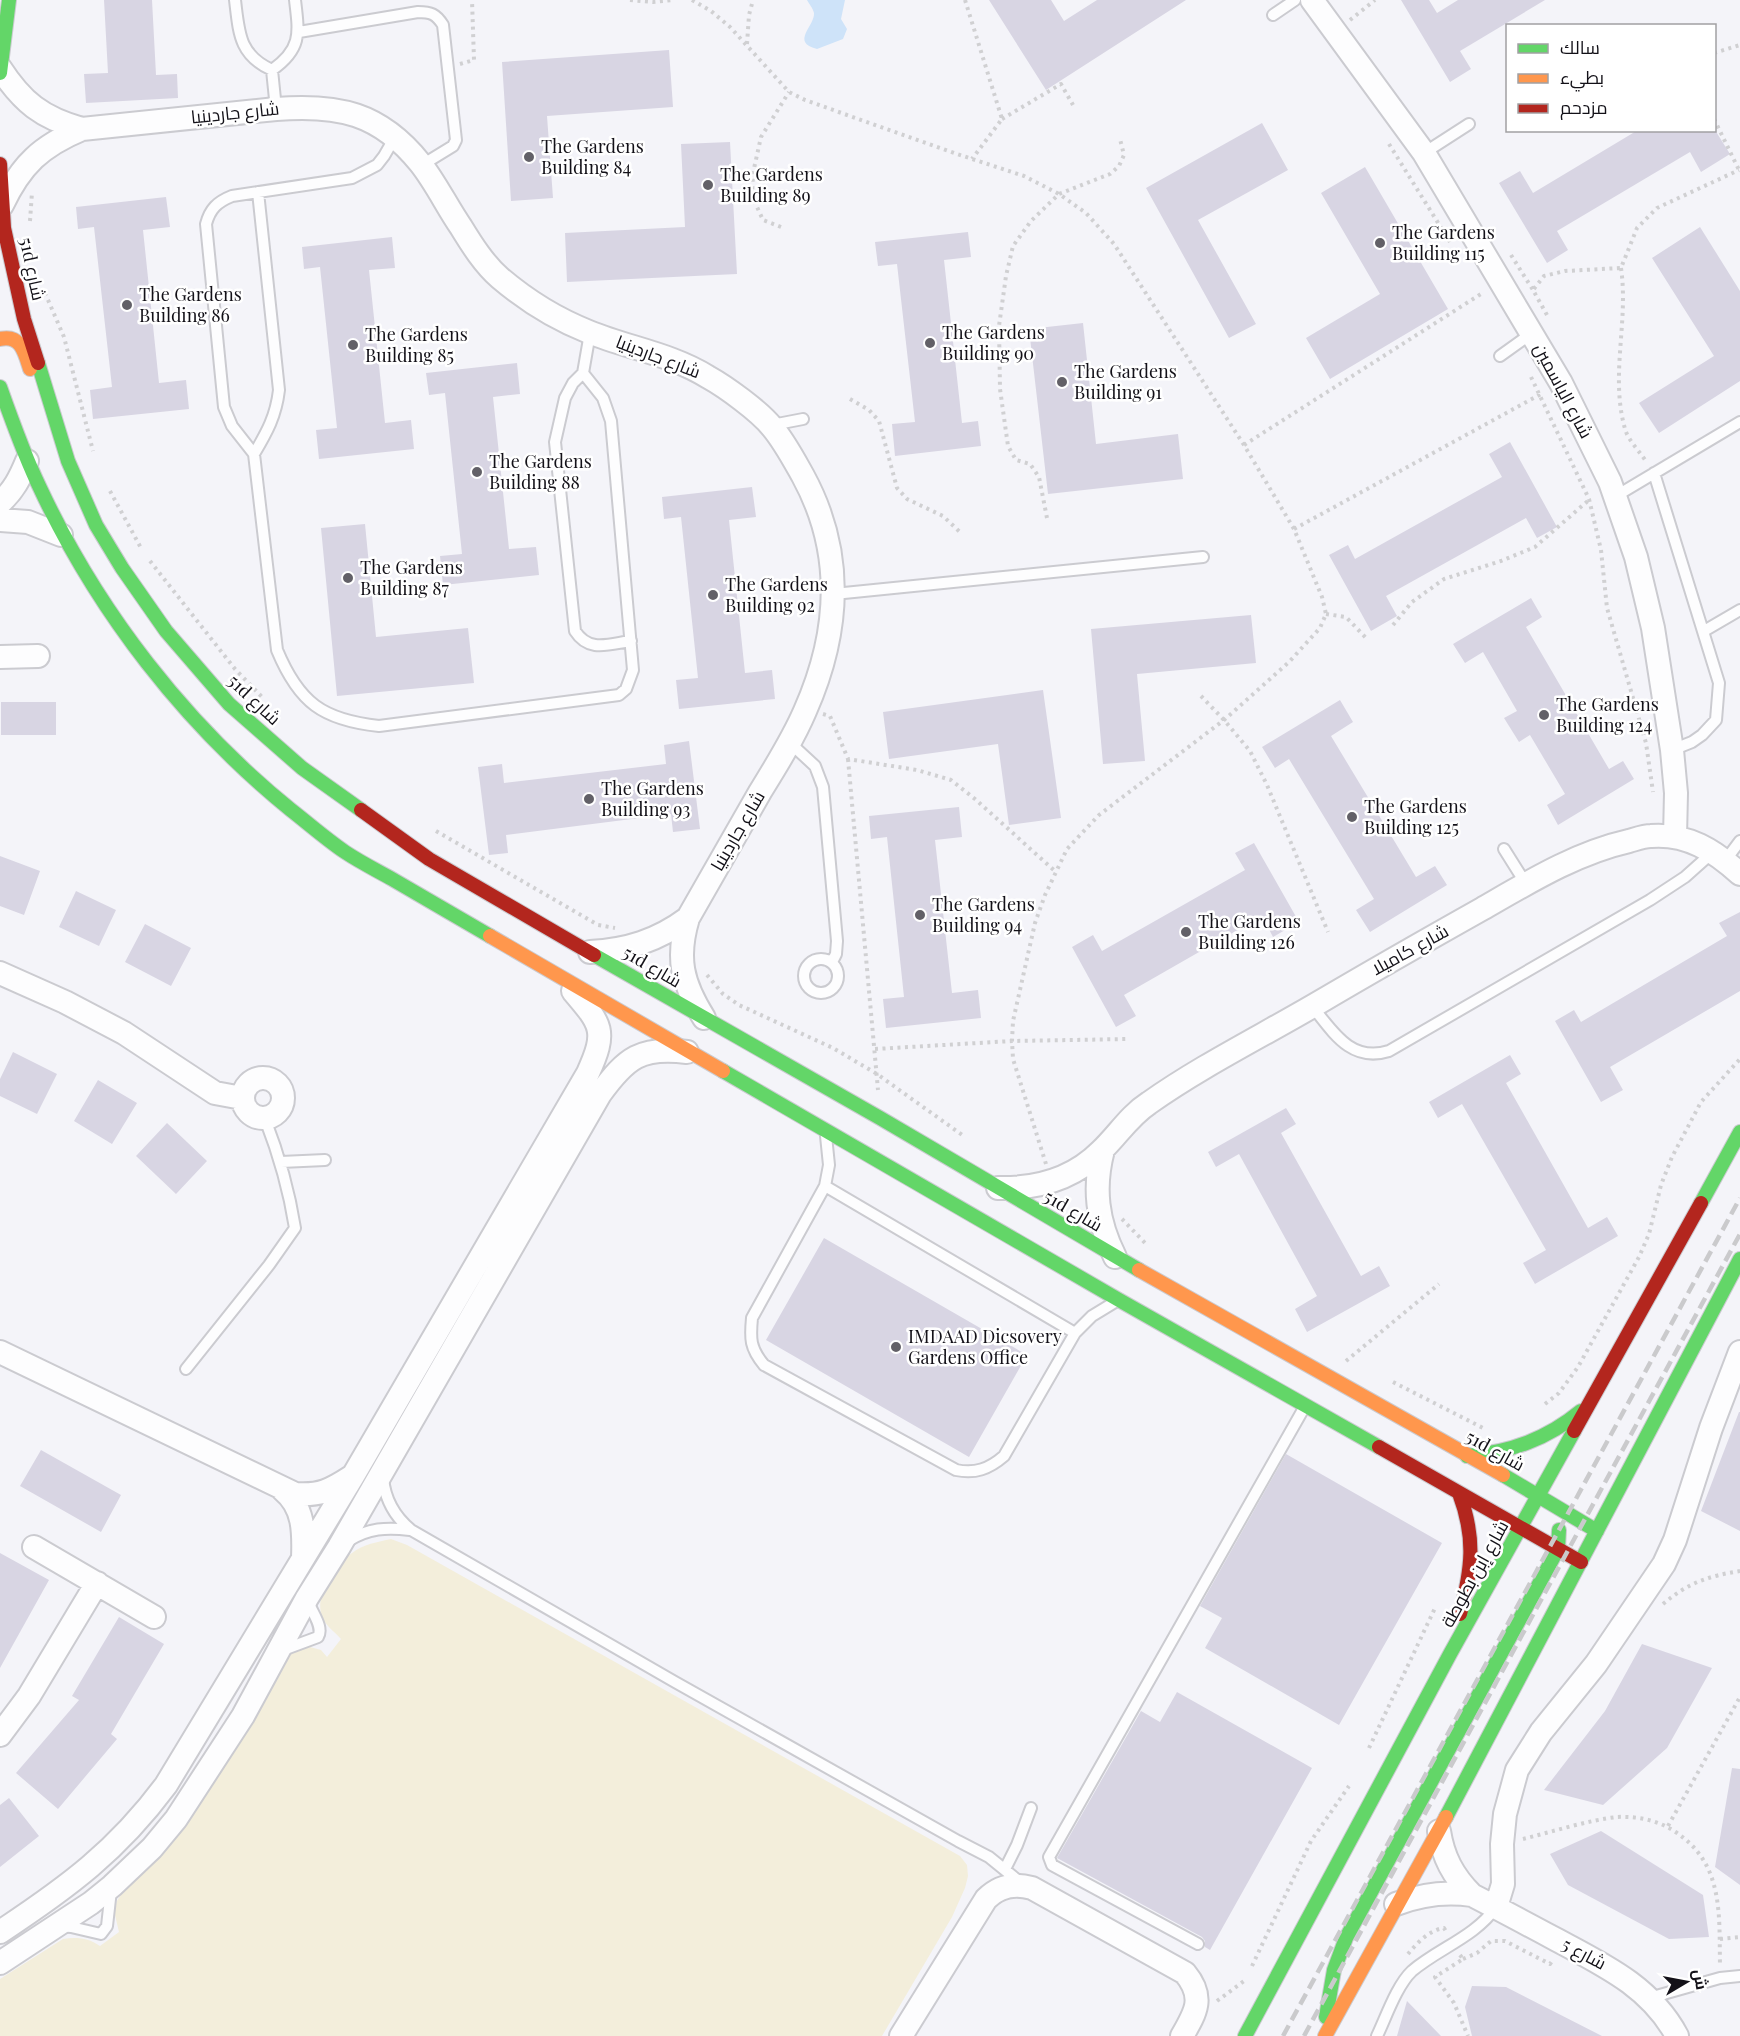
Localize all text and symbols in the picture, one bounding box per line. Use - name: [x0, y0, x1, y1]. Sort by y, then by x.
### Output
- legend: [1506, 24, 1716, 132]
- text: سالك: [1560, 35, 1600, 59]
- text: بطيء: [1560, 65, 1604, 92]
- street label: شارع جاردينيا: [189, 95, 280, 130]
- text: مزدحم: [1560, 95, 1608, 120]
- place label: The Gardens Building 84: [541, 134, 644, 179]
- marker: The Gardens Building 84: [522, 150, 536, 164]
- place label: The Gardens Building 89: [720, 162, 823, 207]
- marker: The Gardens Building 89: [701, 178, 715, 192]
- place label: The Gardens Building 115: [1392, 220, 1495, 265]
- street label: 51d شارع: [14, 235, 51, 303]
- marker: The Gardens Building 115: [1373, 236, 1387, 250]
- place label: The Gardens Building 86: [139, 282, 242, 327]
- marker: The Gardens Building 86: [120, 298, 134, 312]
- place label: The Gardens Building 90: [942, 320, 1045, 365]
- place label: The Gardens Building 85: [365, 322, 468, 367]
- street label: شارع جاردينيا: [612, 329, 704, 384]
- marker: The Gardens Building 90: [923, 336, 937, 350]
- marker: The Gardens Building 85: [346, 338, 360, 352]
- street label: شارع الياسمين: [1528, 339, 1599, 443]
- place label: The Gardens Building 91: [1074, 359, 1177, 404]
- marker: The Gardens Building 91: [1055, 375, 1069, 389]
- place label: The Gardens Building 88: [489, 449, 592, 494]
- marker: The Gardens Building 88: [470, 465, 484, 479]
- place label: The Gardens Building 87: [360, 555, 463, 600]
- marker: The Gardens Building 87: [341, 571, 355, 585]
- place label: The Gardens Building 92: [725, 572, 828, 617]
- marker: The Gardens Building 92: [706, 588, 720, 602]
- street label: 51d شارع: [222, 669, 286, 731]
- place label: The Gardens Building 124: [1556, 692, 1659, 737]
- marker: The Gardens Building 124: [1537, 708, 1551, 722]
- place label: The Gardens Building 93: [601, 776, 704, 821]
- street label: شارع جاردينيا: [705, 786, 771, 875]
- marker: The Gardens Building 93: [582, 792, 596, 806]
- place label: The Gardens Building 125: [1364, 794, 1467, 839]
- marker: The Gardens Building 125: [1345, 810, 1359, 824]
- place label: The Gardens Building 94: [932, 892, 1035, 937]
- marker: The Gardens Building 94: [913, 908, 927, 922]
- place label: The Gardens Building 126: [1198, 909, 1301, 954]
- street label: شارع كاميلا: [1367, 918, 1453, 981]
- marker: The Gardens Building 126: [1179, 925, 1193, 939]
- street label: 51d شارع: [618, 940, 686, 993]
- street label: 51d شارع: [1039, 1184, 1107, 1237]
- place label: IMDAAD Dicsovery Gardens Office: [908, 1324, 1062, 1369]
- marker: IMDAAD Dicsovery Gardens Office: [889, 1340, 903, 1354]
- street label: 51d شارع: [1461, 1424, 1529, 1477]
- street label: شارع إبن بطوطة: [1435, 1516, 1514, 1632]
- street label: شارع 5: [1558, 1932, 1611, 1976]
- north arrow: [1656, 1952, 1716, 2012]
- text: ش: [1689, 1967, 1713, 1991]

